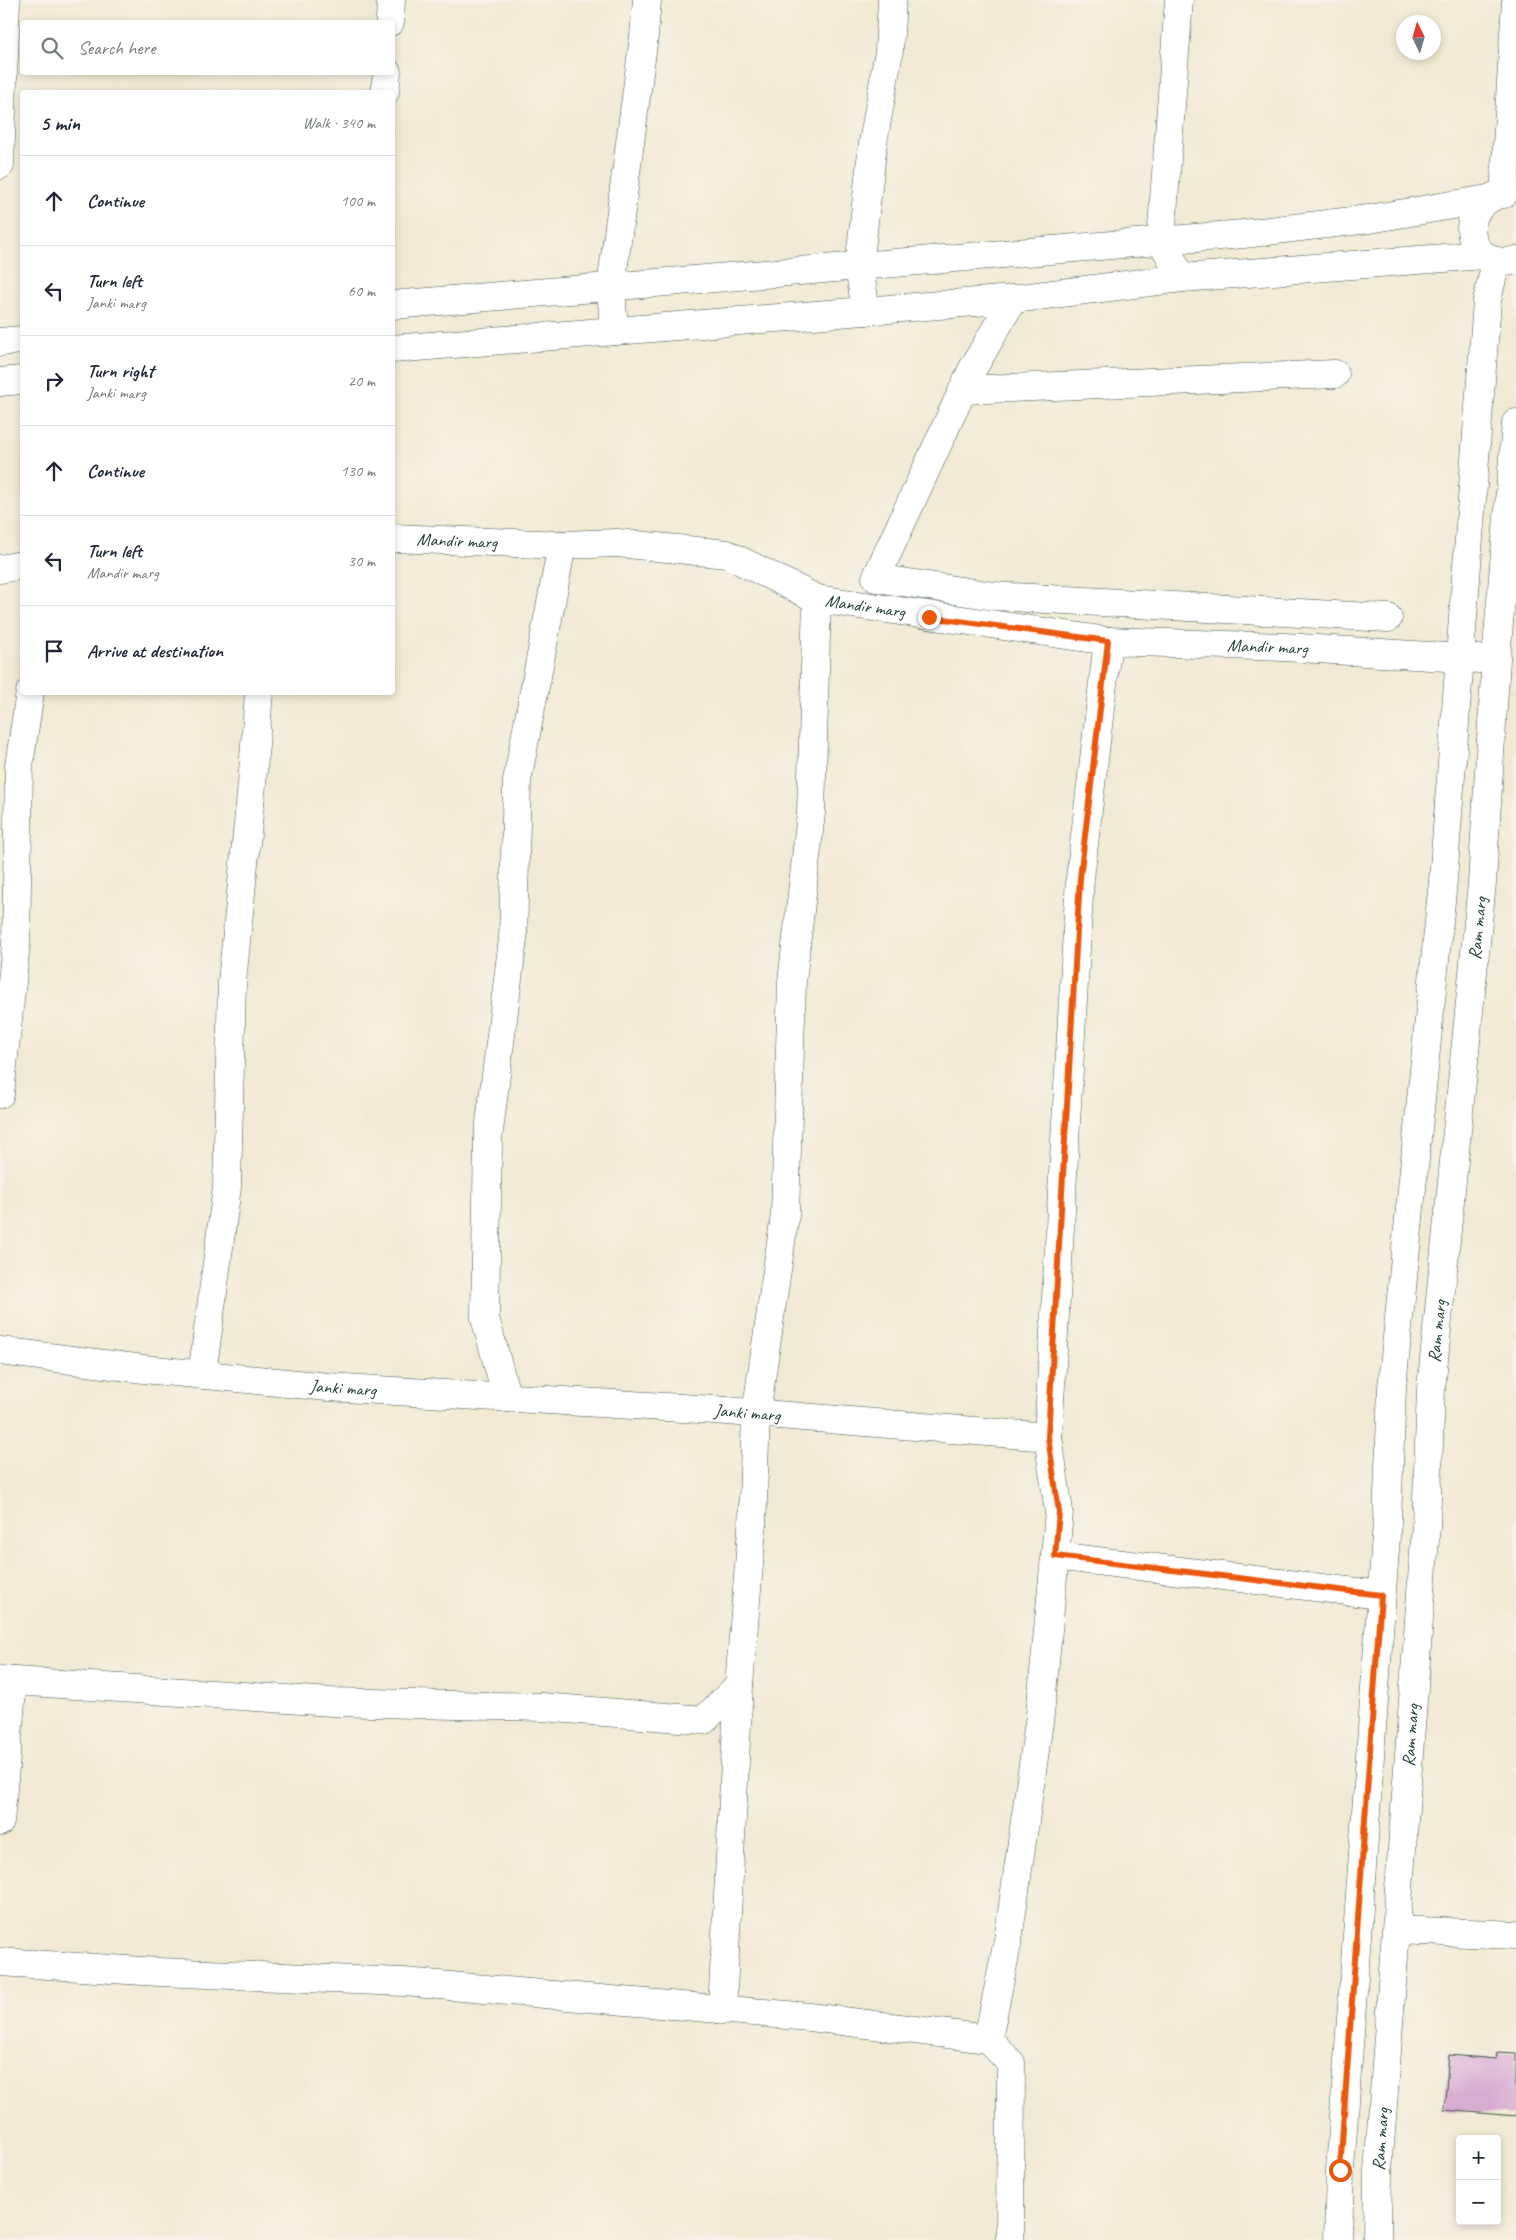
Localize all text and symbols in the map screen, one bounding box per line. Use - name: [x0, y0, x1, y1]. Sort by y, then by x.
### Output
- north arrow: [1396, 15, 1441, 60]
- search box: [20, 20, 395, 75]
- icon: search: [38, 34, 66, 62]
- text: Search here: [78, 36, 155, 60]
- text: 5 min: [40, 110, 80, 136]
- text: Walk · 340 m: [303, 113, 375, 133]
- icon: ahead: [40, 187, 68, 215]
- text: Continue: [87, 189, 144, 213]
- text: 100 m: [341, 191, 375, 211]
- text: Turn left: [87, 269, 142, 293]
- icon: left: [40, 277, 68, 305]
- text: 60 m: [348, 281, 375, 301]
- text: Janki marg: [87, 293, 146, 313]
- text: Turn right: [87, 359, 154, 383]
- icon: right: [40, 367, 68, 395]
- text: 20 m: [348, 371, 375, 391]
- text: Janki marg: [87, 383, 146, 403]
- icon: ahead: [40, 457, 68, 485]
- text: Continue: [87, 459, 144, 483]
- text: 130 m: [341, 461, 375, 481]
- street label: Mandir marg: [416, 528, 499, 553]
- text: Turn left: [87, 539, 142, 563]
- icon: left: [40, 547, 68, 575]
- text: 30 m: [348, 551, 375, 571]
- text: Mandir marg: [87, 563, 159, 583]
- street label: Mandir marg: [824, 589, 908, 623]
- route end: [918, 606, 941, 629]
- street label: Mandir marg: [1227, 634, 1310, 660]
- icon: arrive: [40, 637, 68, 665]
- text: Arrive at destination: [87, 639, 223, 663]
- street label: Ram marg: [1463, 894, 1492, 961]
- street label: Ram marg: [1423, 1297, 1451, 1364]
- street label: Janki marg: [308, 1374, 378, 1401]
- street label: Janki marg: [712, 1399, 783, 1426]
- street label: Ram marg: [1397, 1701, 1424, 1767]
- street label: Ram marg: [1367, 2105, 1394, 2171]
- map controls: [1456, 2135, 1501, 2225]
- button: +: [1456, 2135, 1501, 2180]
- route start: [1329, 2159, 1352, 2182]
- button: −: [1456, 2180, 1501, 2225]

